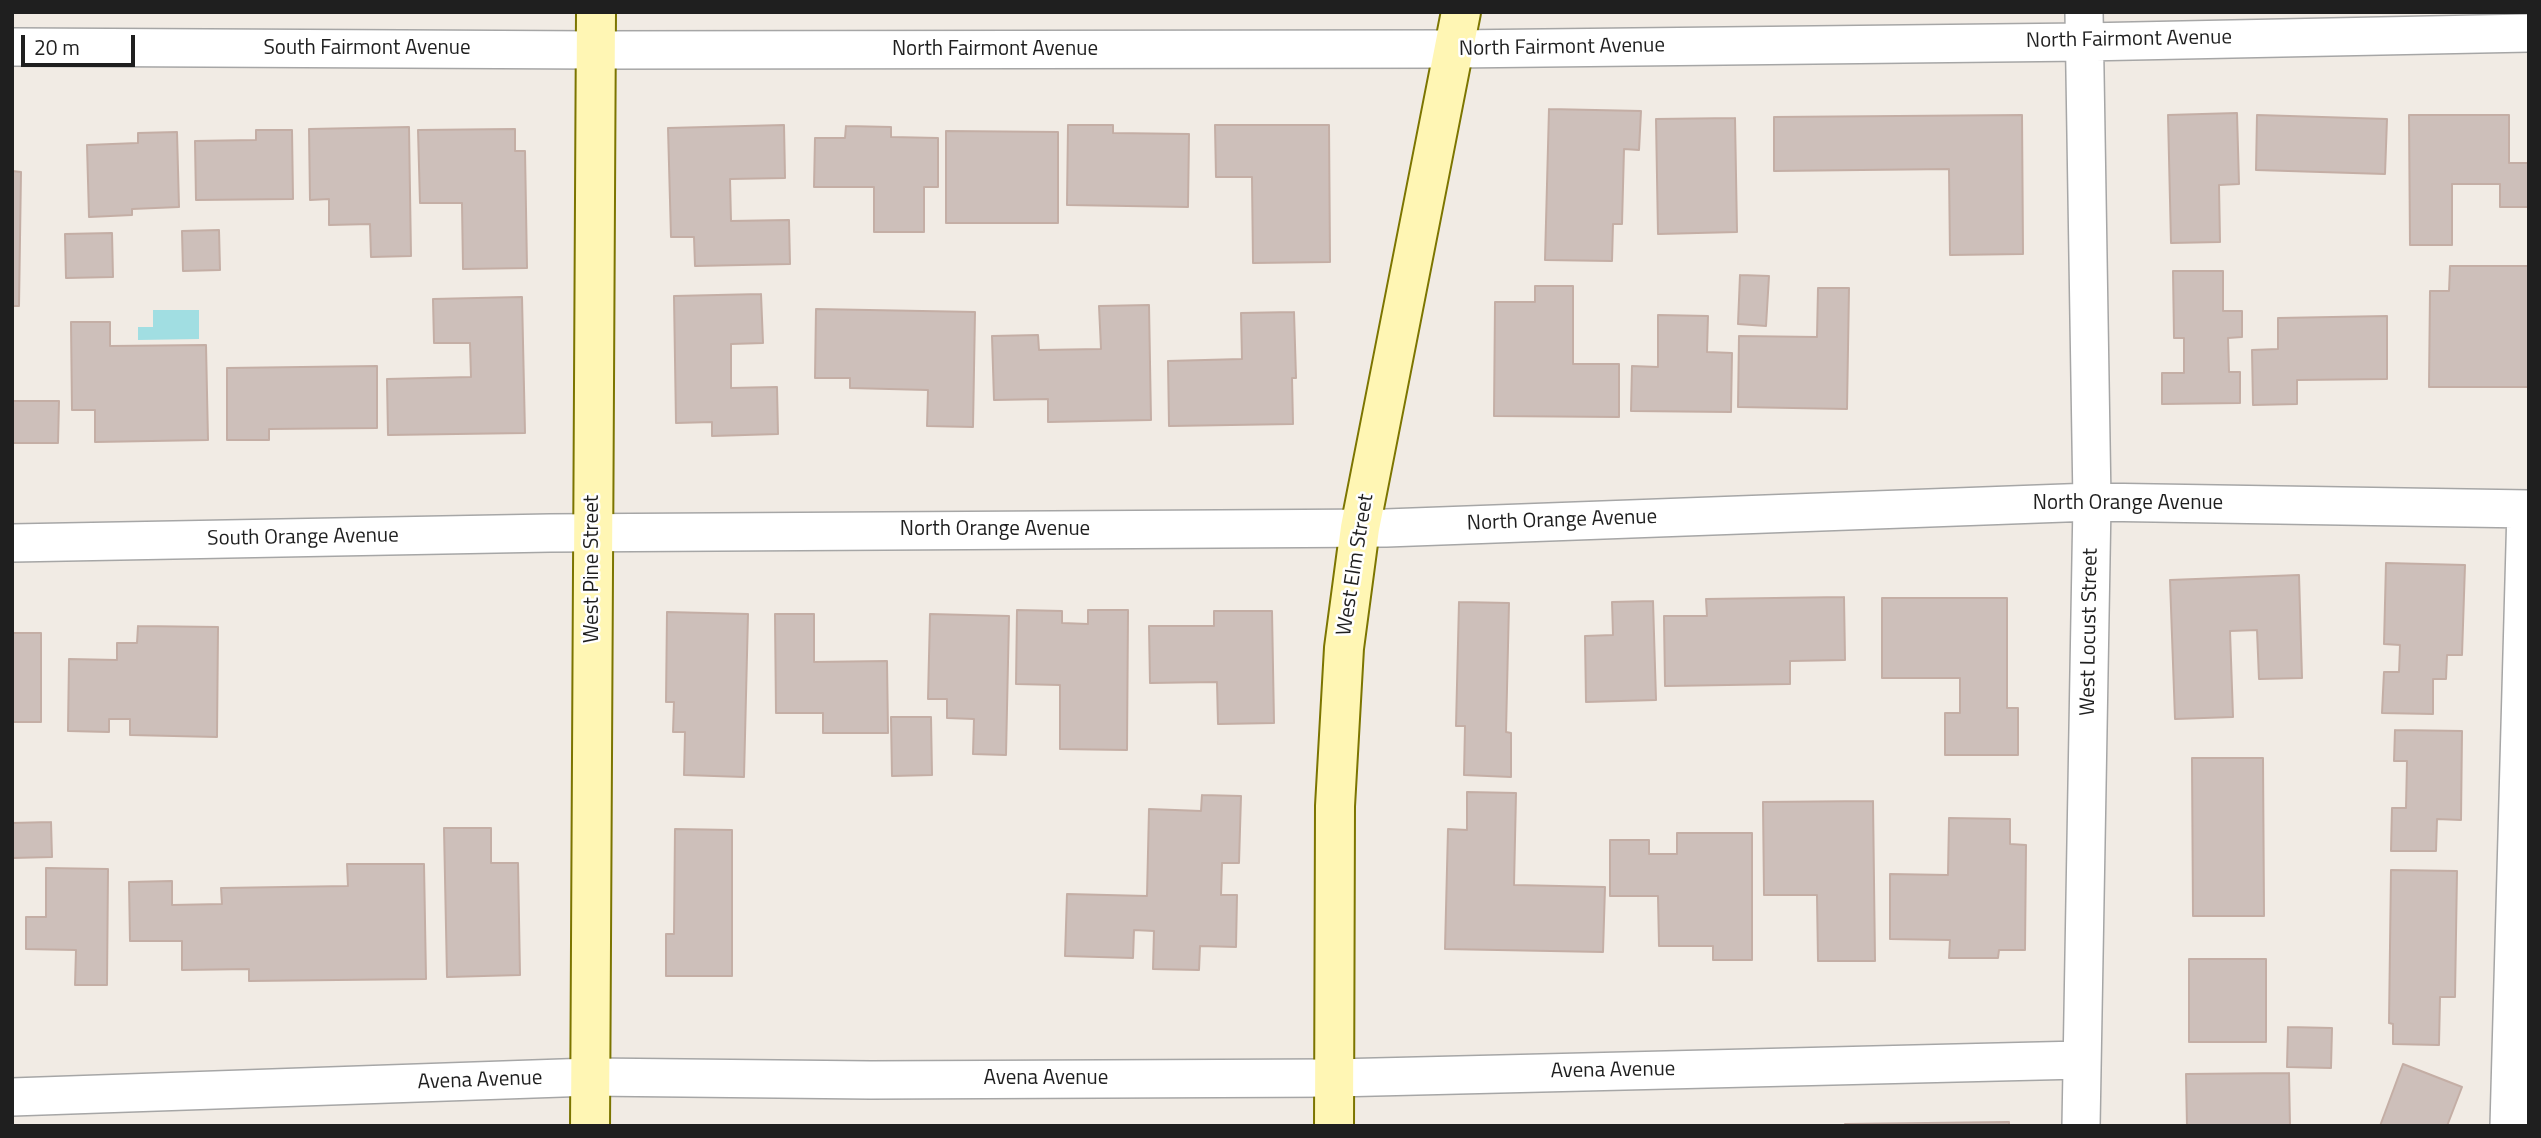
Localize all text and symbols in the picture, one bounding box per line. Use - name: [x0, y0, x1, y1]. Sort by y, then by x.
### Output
- scale bar: [24, 21, 138, 65]
- street label: North Fairmont Avenue: [2026, 26, 2232, 54]
- text: 20 m: [34, 31, 80, 63]
- street label: North Fairmont Avenue: [1459, 34, 1665, 62]
- street label: South Fairmont Avenue: [263, 36, 471, 62]
- street label: North Fairmont Avenue: [892, 37, 1098, 63]
- street label: North Orange Avenue: [2033, 491, 2223, 517]
- street label: West Elm Street: [1332, 492, 1380, 638]
- street label: West Pine Street: [580, 495, 606, 643]
- street label: North Orange Avenue: [1466, 505, 1658, 537]
- street label: North Orange Avenue: [900, 517, 1090, 543]
- street label: South Orange Avenue: [207, 524, 399, 552]
- street label: West Locust Street: [2076, 548, 2104, 716]
- street label: Avena Avenue: [1550, 1057, 1676, 1085]
- street label: Avena Avenue: [417, 1066, 543, 1096]
- street label: Avena Avenue: [984, 1066, 1108, 1092]

